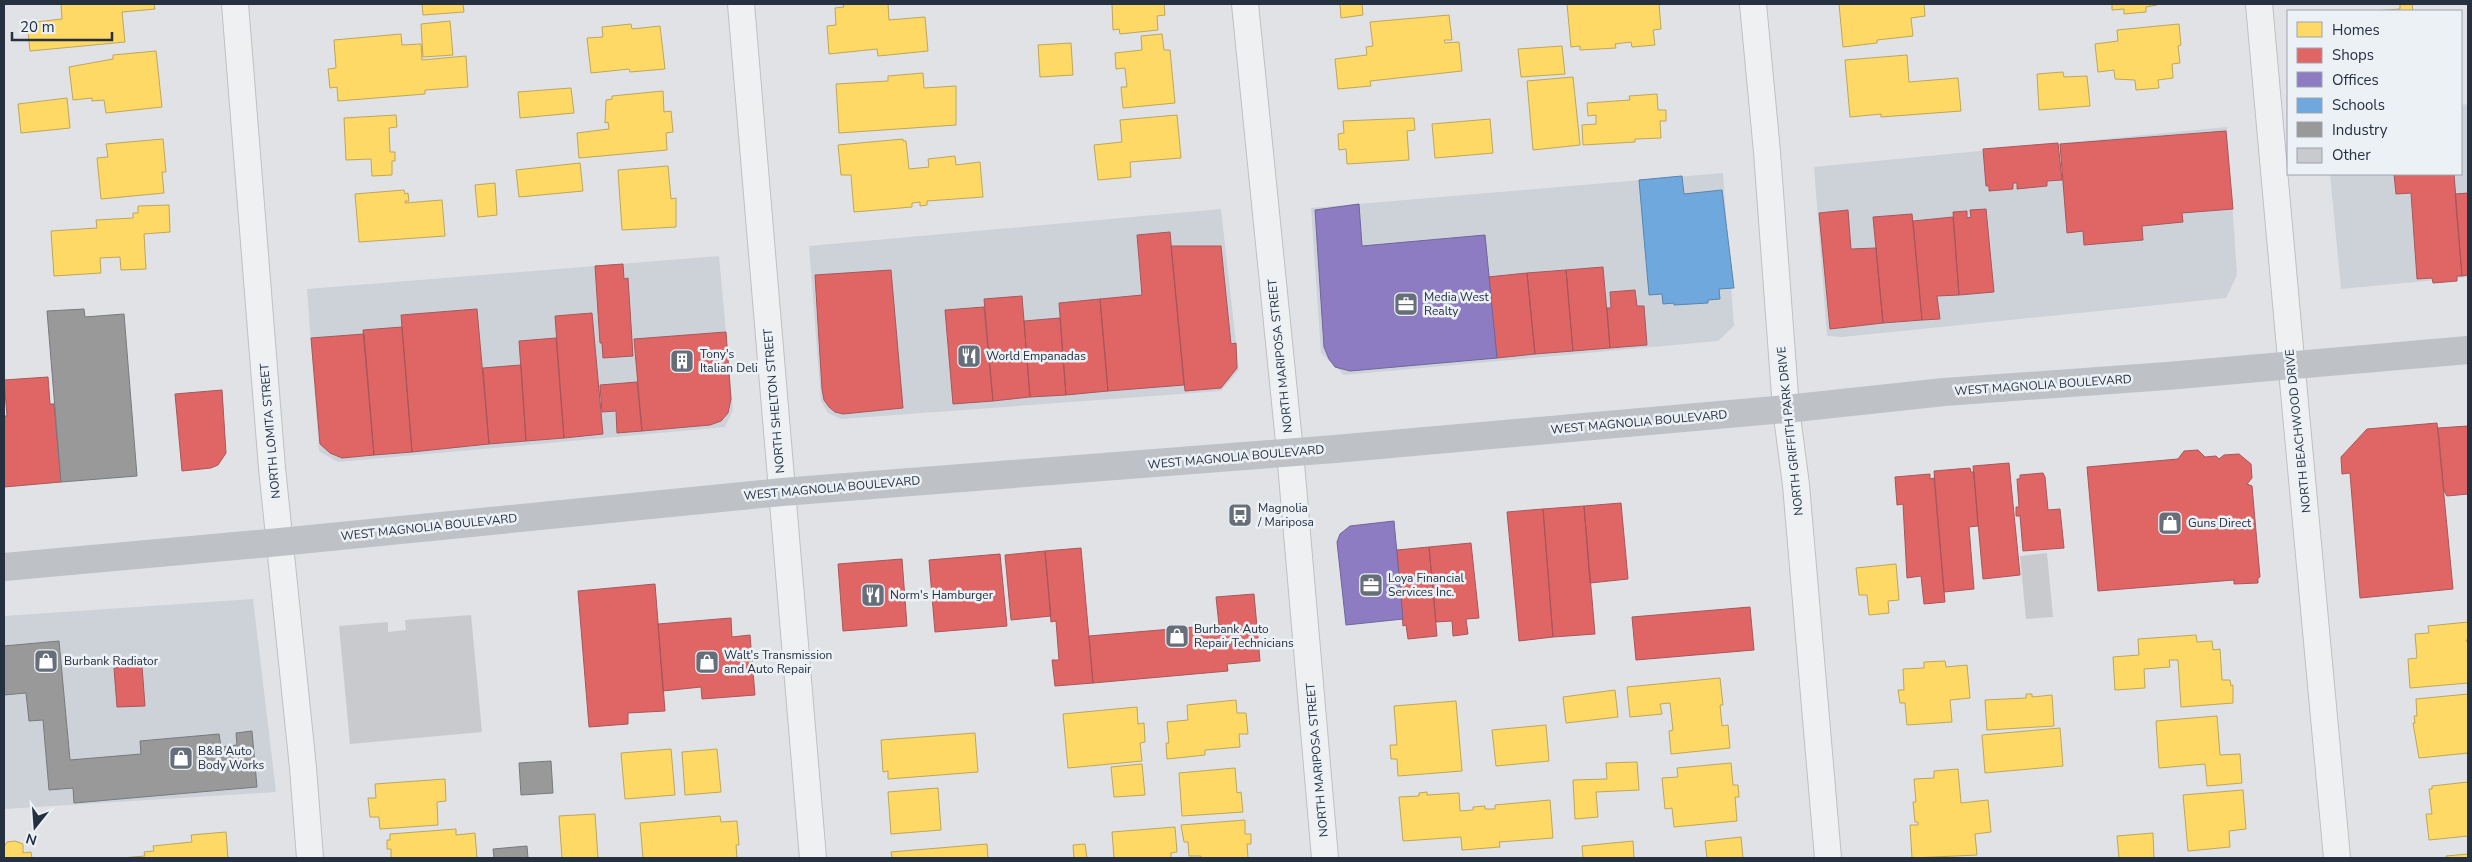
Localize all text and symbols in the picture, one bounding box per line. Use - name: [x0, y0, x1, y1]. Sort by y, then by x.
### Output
- scale bar: [12, 10, 112, 42]
- legend: [2287, 10, 2462, 175]
- text: 20 m: [20, 17, 55, 37]
- text: Homes: [2332, 20, 2380, 40]
- text: Shops: [2332, 45, 2374, 65]
- text: Offices: [2332, 70, 2379, 90]
- text: Schools: [2332, 95, 2385, 115]
- text: Industry: [2332, 120, 2388, 140]
- text: Other: [2332, 145, 2371, 165]
- street label: NORTH MARIPOSA STREET: [1264, 277, 1296, 434]
- place label: Media West Realty: [1424, 289, 1489, 319]
- office icon: Media West Realty: [1393, 291, 1419, 317]
- street label: NORTH SHELTON STREET: [760, 327, 788, 474]
- restaurant icon: World Empanadas: [956, 343, 982, 369]
- place label: Tony's Italian Deli: [700, 346, 758, 376]
- street label: NORTH GRIFFITH PARK DRIVE: [1773, 346, 1807, 516]
- building icon: Tony's Italian Deli: [669, 348, 695, 374]
- place label: World Empanadas: [986, 348, 1086, 364]
- street label: NORTH BEACHWOOD DRIVE: [2281, 348, 2315, 514]
- street label: NORTH LOMITA STREET: [256, 362, 284, 499]
- street label: WEST MAGNOLIA BOULEVARD: [1954, 371, 2132, 399]
- street label: WEST MAGNOLIA BOULEVARD: [1550, 406, 1728, 438]
- street label: WEST MAGNOLIA BOULEVARD: [1147, 441, 1325, 473]
- street label: WEST MAGNOLIA BOULEVARD: [743, 472, 921, 504]
- place label: Magnolia / Mariposa: [1257, 500, 1314, 530]
- bus stop icon: Magnolia / Mariposa: [1227, 502, 1253, 528]
- street label: WEST MAGNOLIA BOULEVARD: [340, 510, 518, 544]
- shop icon: Guns Direct: [2157, 510, 2183, 536]
- place label: Guns Direct: [2188, 515, 2252, 531]
- place label: Loya Financial Services Inc.: [1388, 570, 1465, 600]
- office icon: Loya Financial Services Inc.: [1358, 572, 1384, 598]
- restaurant icon: Norm's Hamburger: [860, 582, 886, 608]
- place label: Norm's Hamburger: [890, 587, 994, 603]
- place label: Burbank Auto Repair Technicians: [1194, 621, 1294, 651]
- shop icon: Burbank Auto Repair Technicians: [1164, 623, 1190, 649]
- place label: Walt's Transmission and Auto Repair: [724, 647, 832, 677]
- shop icon: Burbank Radiator: [33, 648, 59, 674]
- shop icon: Walt's Transmission and Auto Repair: [694, 649, 720, 675]
- place label: Burbank Radiator: [64, 653, 159, 669]
- street label: NORTH MARIPOSA STREET: [1302, 681, 1332, 838]
- place label: B&B Auto Body Works: [198, 743, 264, 773]
- shop icon: B&B Auto Body Works: [168, 745, 194, 771]
- north arrow: [10, 802, 60, 852]
- text: N: [24, 828, 39, 850]

